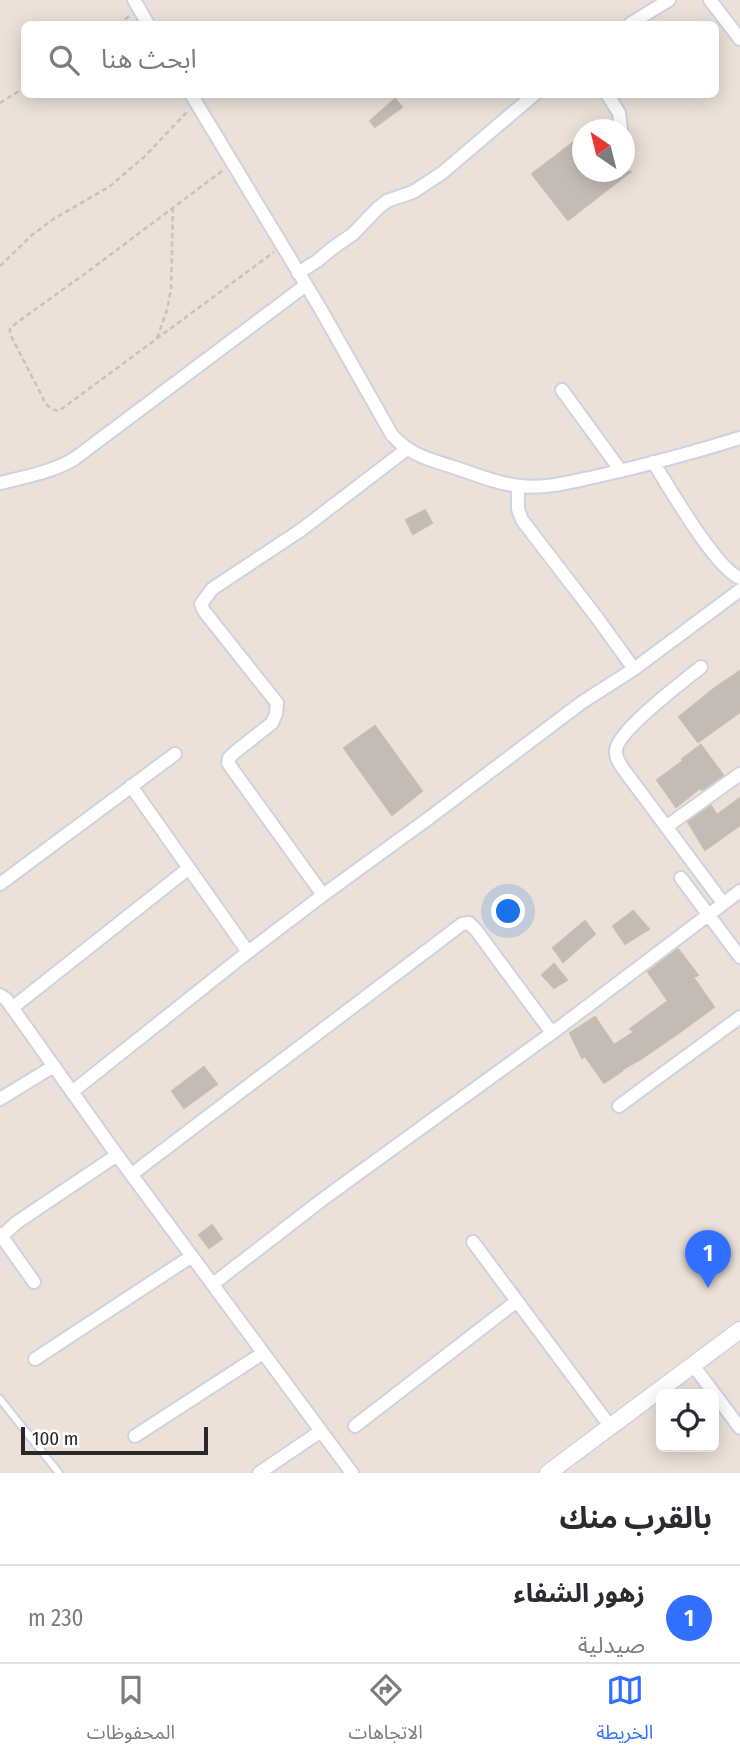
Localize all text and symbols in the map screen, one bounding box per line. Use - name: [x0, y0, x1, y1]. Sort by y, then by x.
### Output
- search box: [21, 21, 719, 98]
- icon: search: [45, 41, 83, 79]
- text: ابحث هنا: [101, 44, 197, 75]
- north arrow: [572, 119, 635, 182]
- your location: [491, 894, 525, 928]
- pin: 1: [685, 1230, 731, 1288]
- map controls: [656, 1389, 719, 1452]
- button: locate: [656, 1389, 719, 1452]
- scale bar: [21, 1424, 208, 1456]
- text: 100 m: [32, 1427, 78, 1450]
- text: بالقرب منك: [560, 1500, 712, 1536]
- text: زهور الشفاء: [514, 1578, 645, 1609]
- text: 230 m: [28, 1604, 84, 1632]
- text: 1: [684, 1604, 694, 1632]
- text: صيدلية: [578, 1631, 645, 1659]
- tab: المحفوظات: [87, 1671, 175, 1753]
- tab: الاتجاهات: [349, 1671, 423, 1753]
- tab: الخريطة: [596, 1671, 653, 1753]

